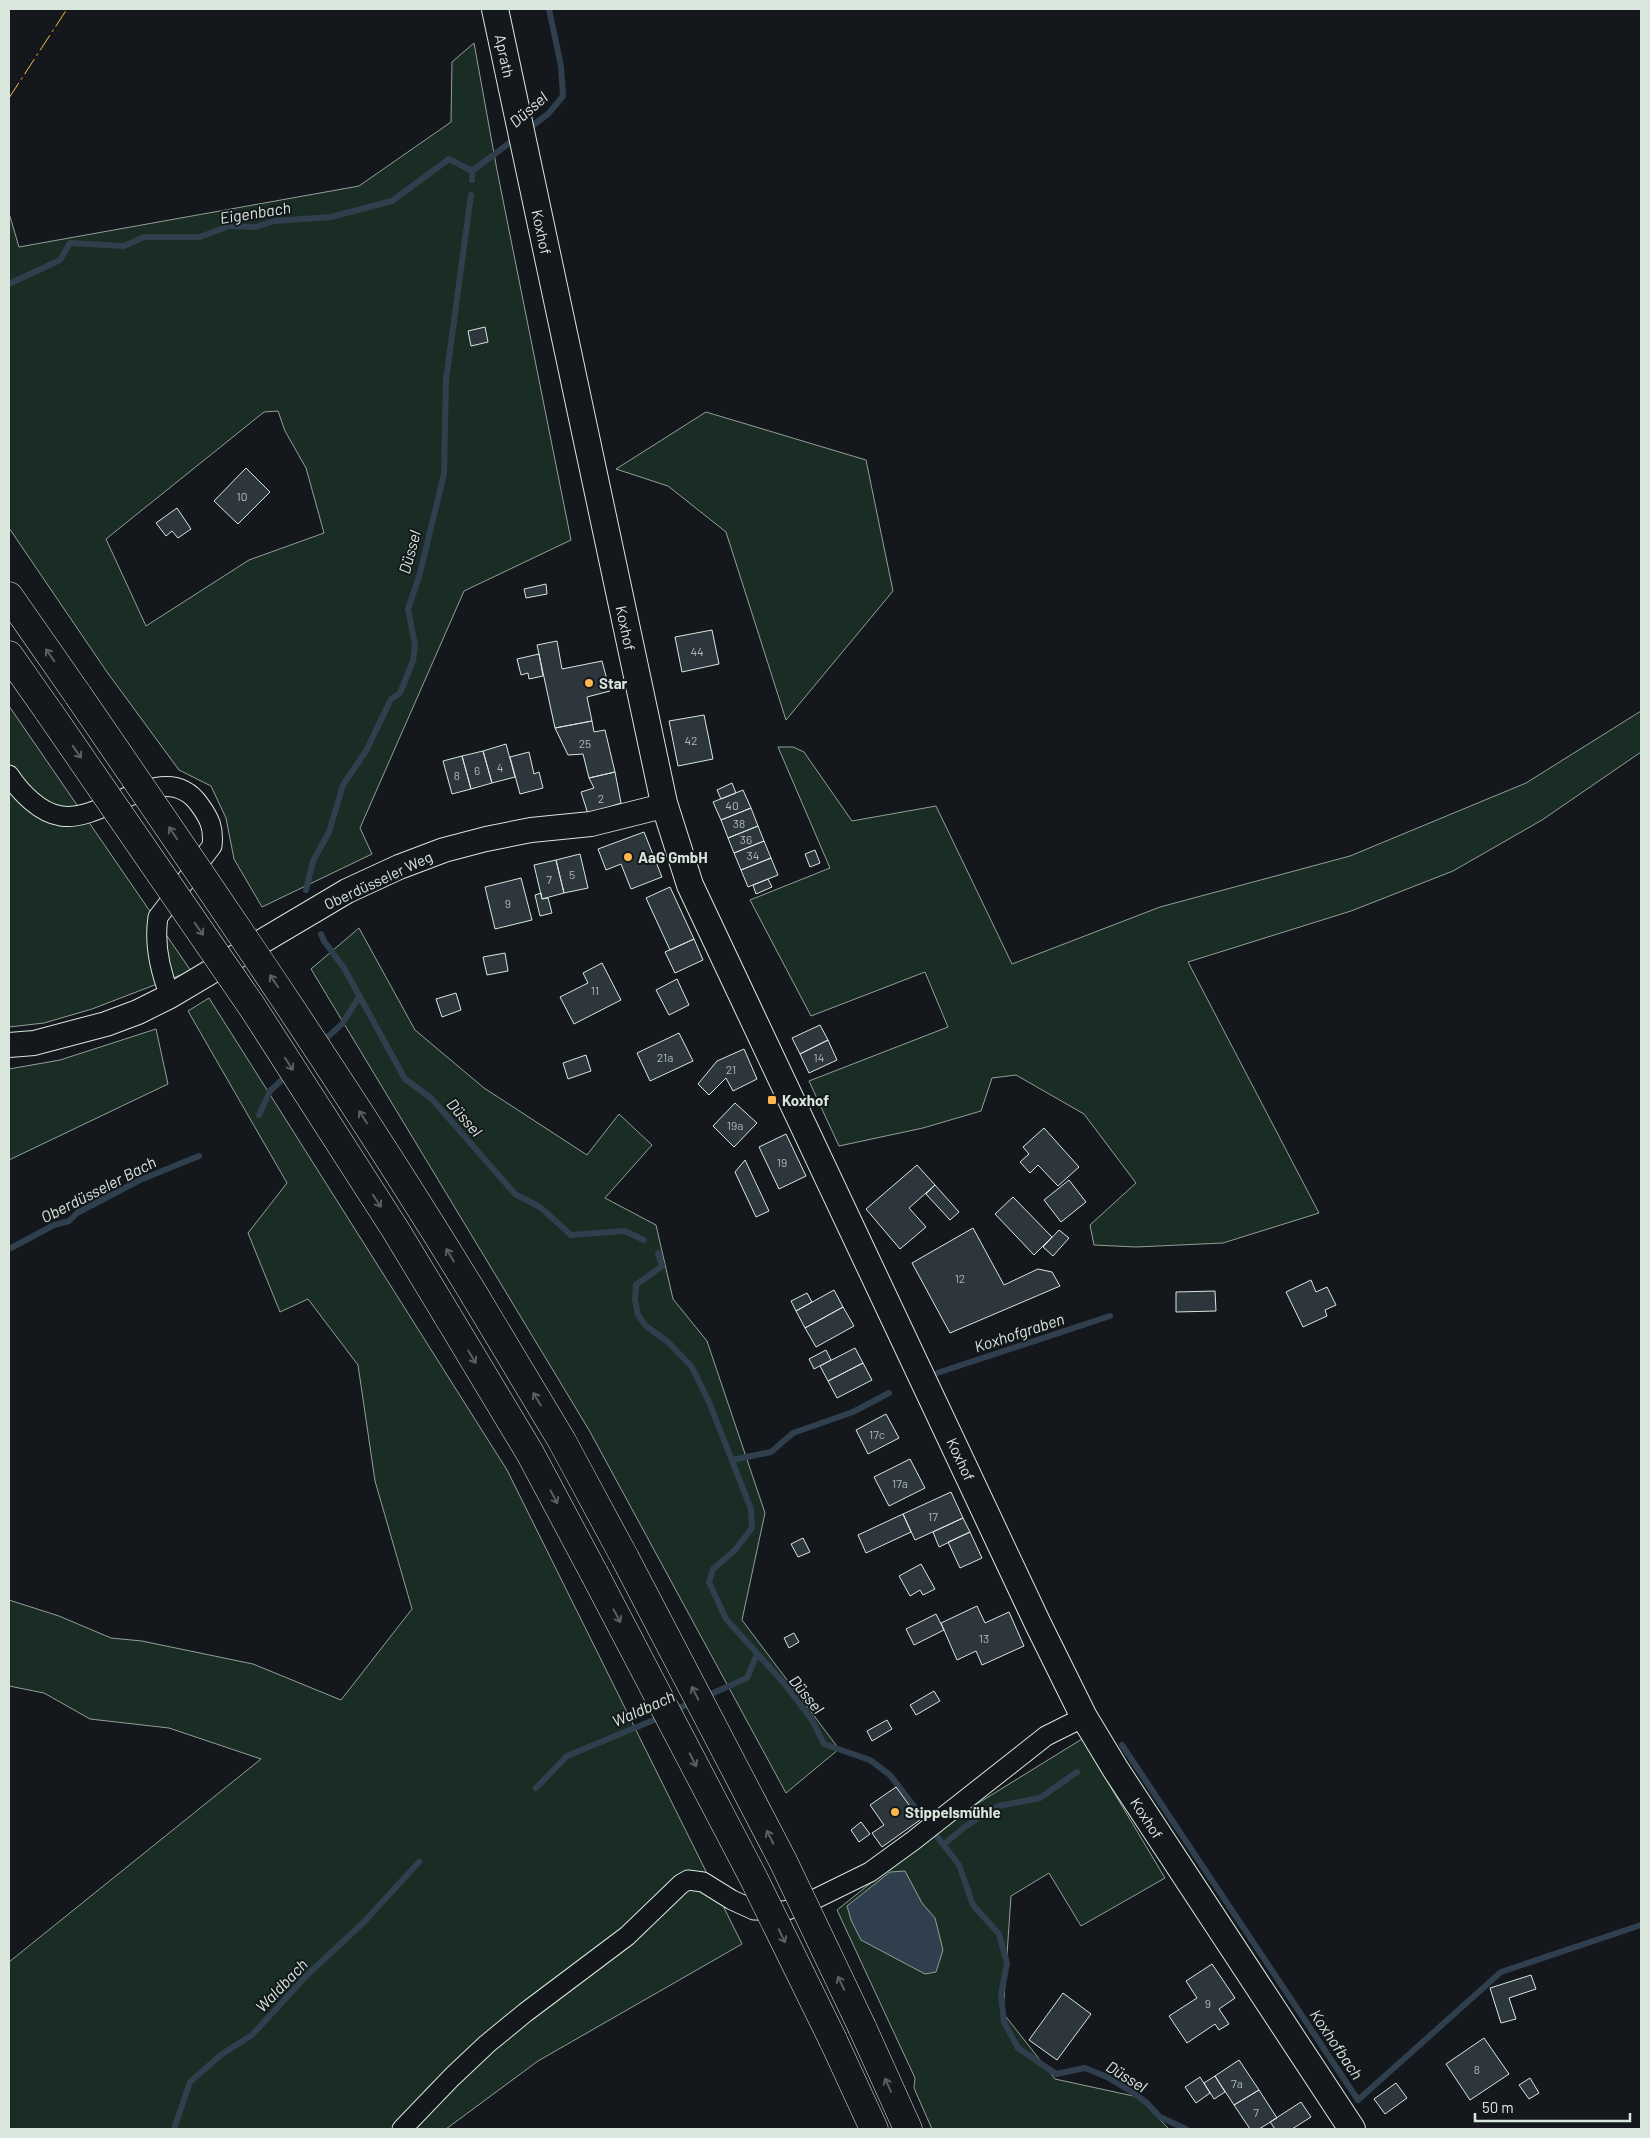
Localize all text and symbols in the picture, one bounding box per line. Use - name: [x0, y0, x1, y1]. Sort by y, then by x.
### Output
- street label: Aprath: [492, 33, 518, 79]
- water label: Düssel: [505, 87, 551, 131]
- water label: Eigenbach: [218, 197, 292, 227]
- street label: Koxhof: [528, 208, 556, 256]
- house number: 10: [237, 489, 247, 503]
- water label: Düssel: [394, 528, 424, 576]
- street label: Koxhof: [612, 604, 640, 652]
- house number: 44: [690, 644, 704, 658]
- one-way arrow: [45, 648, 55, 662]
- place label: Star: [599, 674, 628, 692]
- marker: Star: [583, 677, 595, 689]
- house number: 42: [684, 733, 698, 747]
- house number: 25: [579, 736, 591, 750]
- one-way arrow: [72, 745, 82, 759]
- house number: 4: [497, 760, 503, 774]
- house number: 6: [474, 763, 480, 777]
- house number: 8: [454, 768, 460, 782]
- house number: 2: [598, 791, 604, 805]
- house number: 40: [725, 798, 739, 812]
- house number: 38: [733, 816, 745, 830]
- one-way arrow: [167, 826, 177, 840]
- house number: 36: [740, 832, 752, 846]
- street label: Oberdüsseler Weg: [321, 847, 435, 913]
- place label: AaG GmbH: [638, 848, 708, 866]
- house number: 34: [747, 848, 759, 862]
- marker: AaG GmbH: [622, 851, 634, 863]
- house number: 5: [569, 867, 575, 881]
- house number: 7: [546, 872, 552, 886]
- house number: 9: [505, 896, 511, 910]
- one-way arrow: [194, 922, 204, 936]
- one-way arrow: [269, 974, 279, 988]
- house number: 11: [591, 983, 599, 997]
- house number: 21a: [657, 1050, 673, 1064]
- house number: 14: [814, 1050, 824, 1064]
- one-way arrow: [285, 1057, 295, 1071]
- house number: 21: [726, 1062, 736, 1076]
- place label: Koxhof: [782, 1091, 829, 1109]
- water label: Düssel: [443, 1094, 487, 1140]
- marker: Koxhof: [766, 1094, 778, 1106]
- one-way arrow: [357, 1111, 367, 1125]
- house number: 19a: [727, 1118, 743, 1132]
- water label: Oberdüsseler Bach: [37, 1152, 159, 1226]
- house number: 19: [777, 1155, 787, 1169]
- one-way arrow: [372, 1194, 382, 1208]
- one-way arrow: [444, 1248, 454, 1262]
- house number: 12: [955, 1271, 965, 1285]
- water label: Koxhofgraben: [972, 1308, 1066, 1356]
- one-way arrow: [467, 1349, 477, 1363]
- one-way arrow: [531, 1393, 541, 1407]
- house number: 17c: [869, 1427, 885, 1441]
- street label: Koxhof: [943, 1435, 979, 1483]
- house number: 17a: [892, 1476, 908, 1490]
- one-way arrow: [549, 1489, 559, 1504]
- house number: 17: [928, 1509, 938, 1523]
- one-way arrow: [613, 1609, 623, 1623]
- house number: 13: [979, 1631, 989, 1645]
- water label: Düssel: [786, 1671, 829, 1718]
- one-way arrow: [690, 1685, 700, 1700]
- water label: Waldbach: [609, 1686, 677, 1730]
- one-way arrow: [688, 1753, 698, 1768]
- street label: Koxhof: [1127, 1794, 1167, 1842]
- place label: Stippelsmühle: [905, 1803, 1001, 1821]
- marker: Stippelsmühle: [889, 1806, 901, 1818]
- one-way arrow: [765, 1830, 774, 1845]
- one-way arrow: [778, 1928, 787, 1943]
- water label: Waldbach: [251, 1954, 311, 2016]
- one-way arrow: [836, 1976, 845, 1991]
- house number: 9: [1205, 1996, 1211, 2010]
- water label: Koxhofbach: [1307, 2005, 1367, 2083]
- water label: Düssel: [1103, 2056, 1151, 2096]
- house number: 8: [1474, 2062, 1480, 2076]
- house number: 7a: [1231, 2076, 1243, 2090]
- one-way arrow: [883, 2078, 892, 2093]
- scale bar: [1475, 2090, 1630, 2122]
- text: 50 m: [1482, 2098, 1514, 2116]
- house number: 7: [1253, 2105, 1259, 2119]

